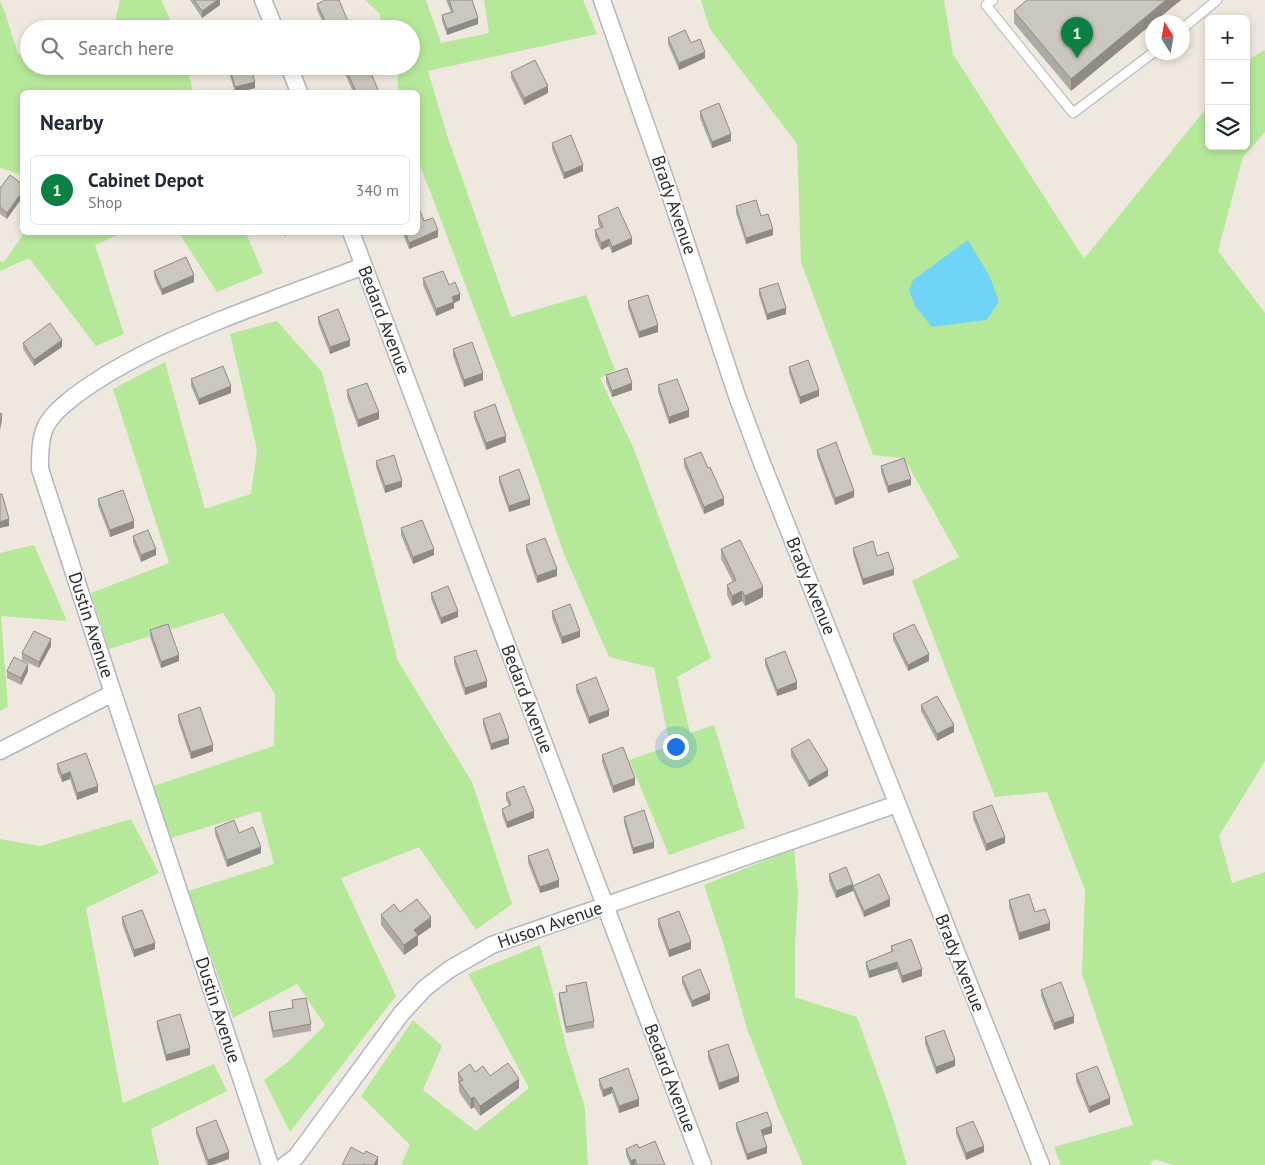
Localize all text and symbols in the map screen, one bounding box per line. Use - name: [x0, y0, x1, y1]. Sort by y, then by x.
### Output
- north arrow: [1145, 15, 1190, 60]
- map controls: [1205, 15, 1250, 150]
- button: +: [1205, 15, 1250, 60]
- pin: 1: [1061, 17, 1093, 58]
- search box: [20, 20, 420, 75]
- icon: search: [38, 34, 66, 62]
- text: Search here: [78, 36, 174, 60]
- button: −: [1205, 60, 1250, 105]
- button: layers: [1205, 105, 1250, 150]
- text: Nearby: [40, 109, 103, 136]
- street label: Brady Avenue: [647, 152, 702, 257]
- text: Cabinet Depot: [88, 168, 204, 192]
- text: 1: [52, 180, 62, 200]
- text: 340 m: [356, 180, 399, 200]
- text: Shop: [88, 192, 122, 212]
- street label: Bedard Avenue: [353, 262, 416, 377]
- street label: Brady Avenue: [781, 534, 842, 638]
- street label: Dustin Avenue: [63, 569, 119, 681]
- street label: Bedard Avenue: [496, 641, 559, 756]
- your location: [663, 734, 689, 760]
- street label: Huson Avenue: [494, 896, 605, 953]
- street label: Brady Avenue: [930, 911, 991, 1015]
- street label: Dustin Avenue: [190, 954, 246, 1066]
- street label: Bedard Avenue: [639, 1020, 702, 1135]

